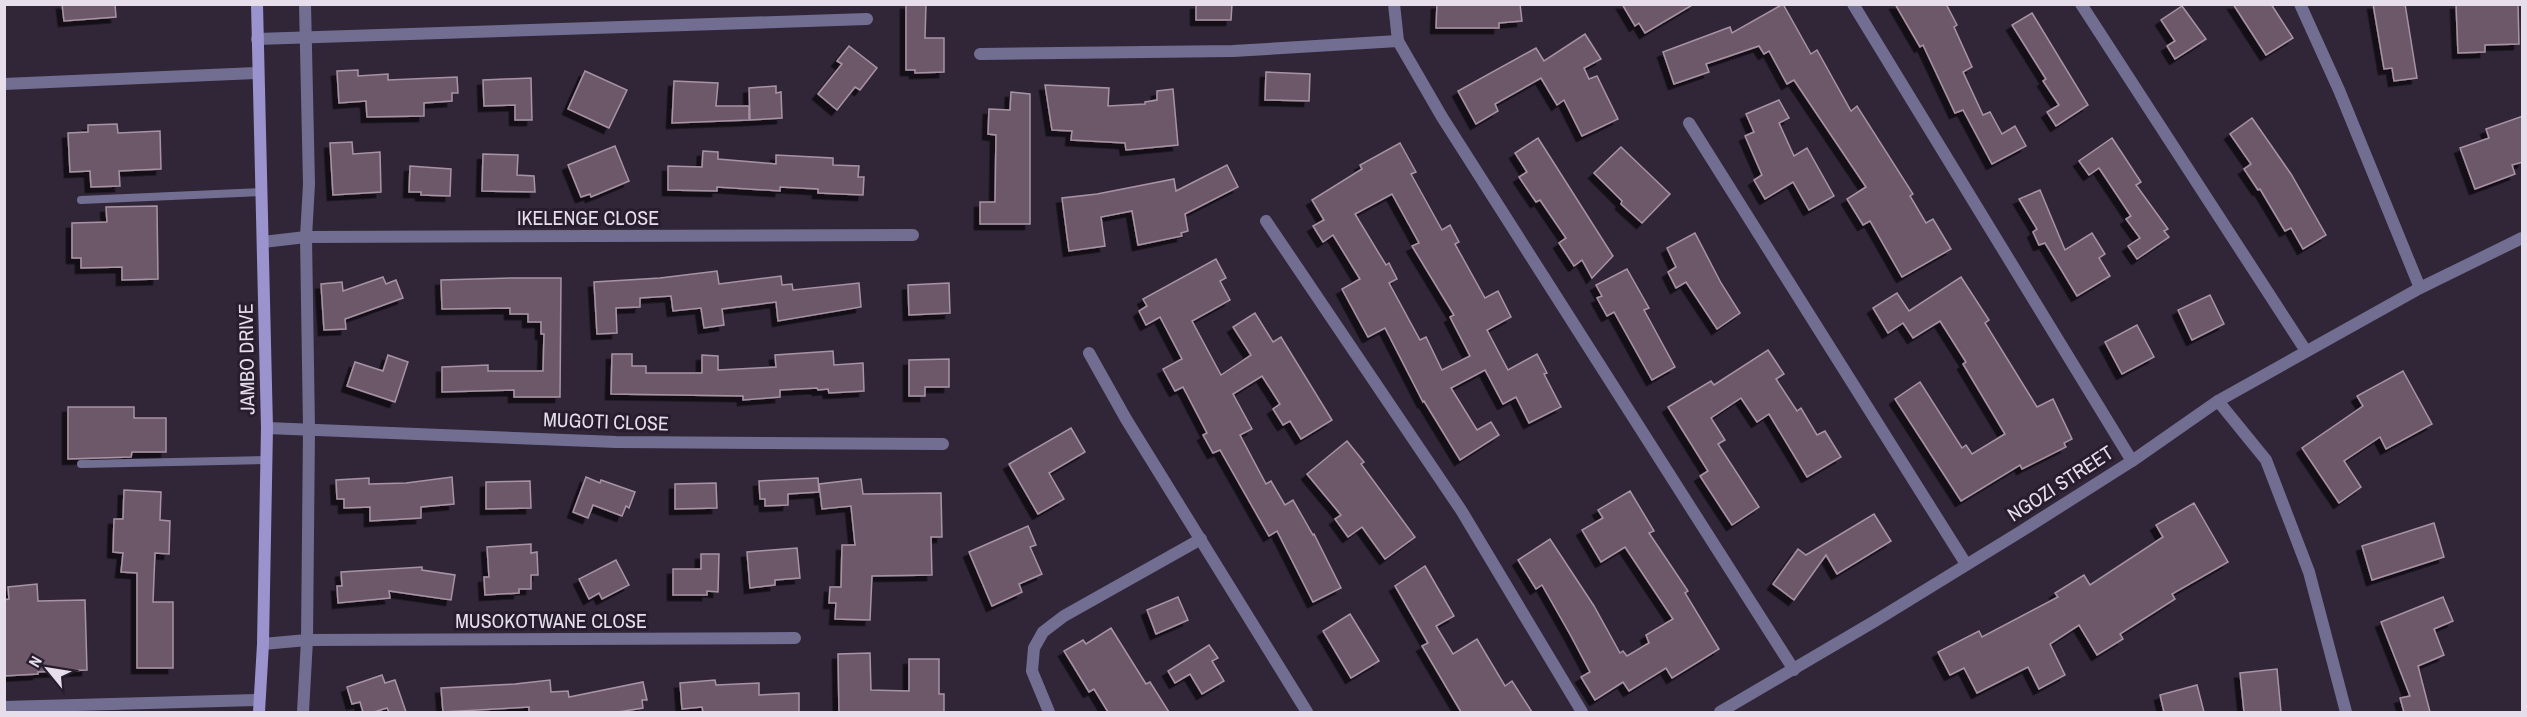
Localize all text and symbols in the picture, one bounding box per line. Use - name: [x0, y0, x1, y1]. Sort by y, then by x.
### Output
- street label: IKELENGE CLOSE: [517, 204, 659, 231]
- street label: JAMBO DRIVE: [232, 303, 260, 415]
- street label: MUGOTI CLOSE: [543, 405, 669, 437]
- street label: NGOZI STREET: [2002, 439, 2118, 527]
- street label: MUSOKOTWANE CLOSE: [455, 607, 647, 634]
- north arrow: [18, 639, 78, 699]
- text: N: [23, 652, 47, 671]

